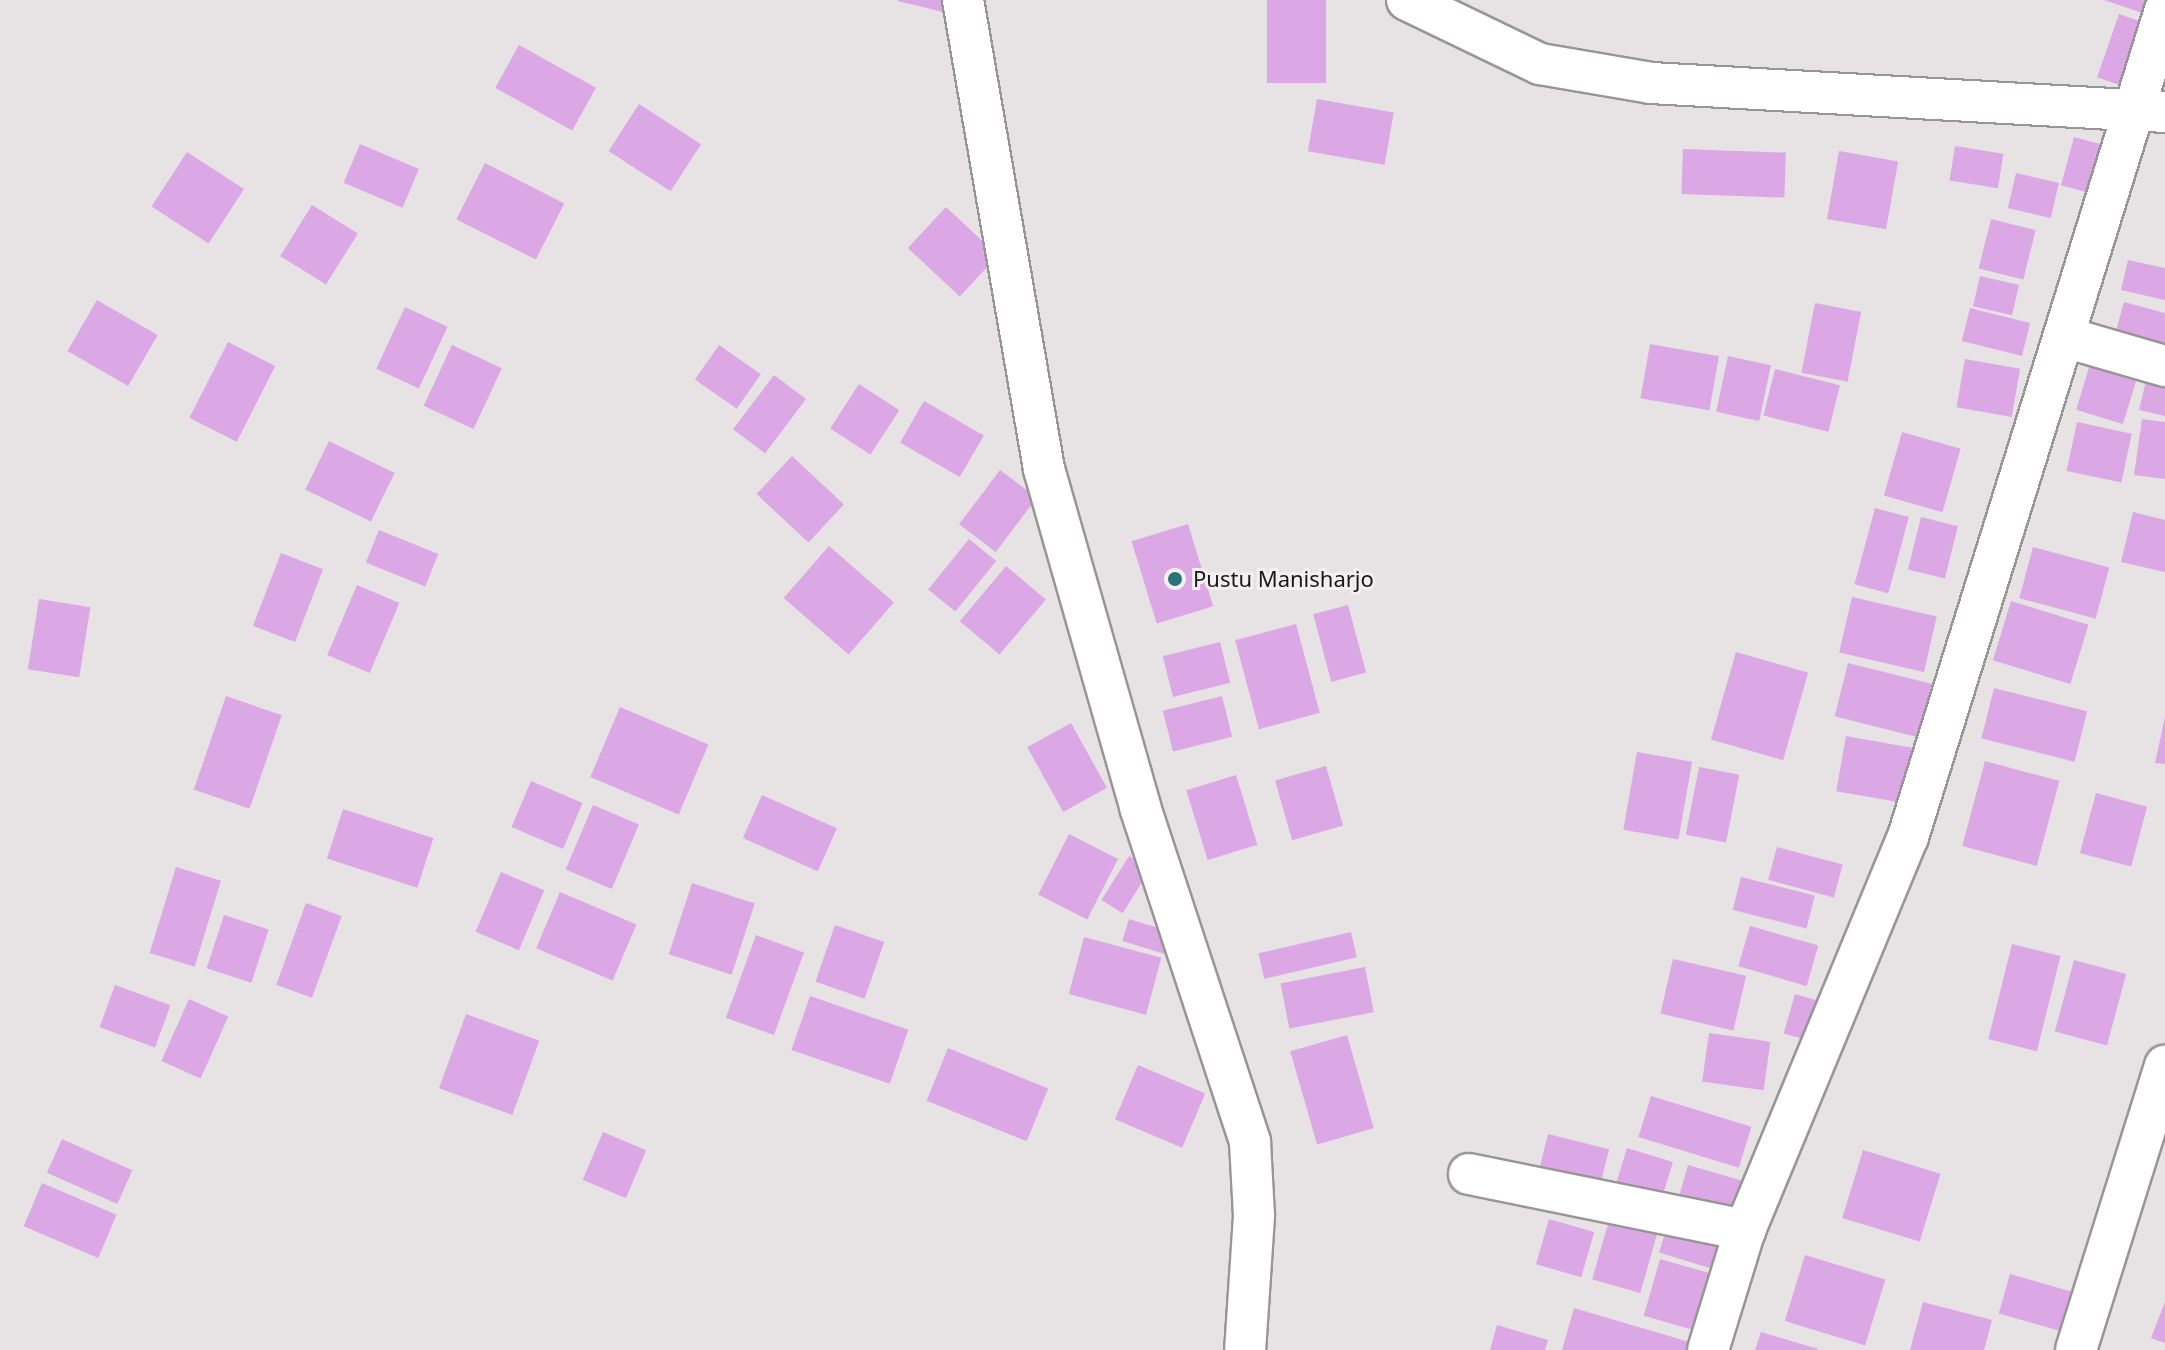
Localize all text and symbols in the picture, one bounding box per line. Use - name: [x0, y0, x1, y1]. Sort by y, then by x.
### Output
- place label: Pustu Manisharjo: [1193, 566, 1374, 592]
- marker: Pustu Manisharjo: [1164, 568, 1186, 590]

